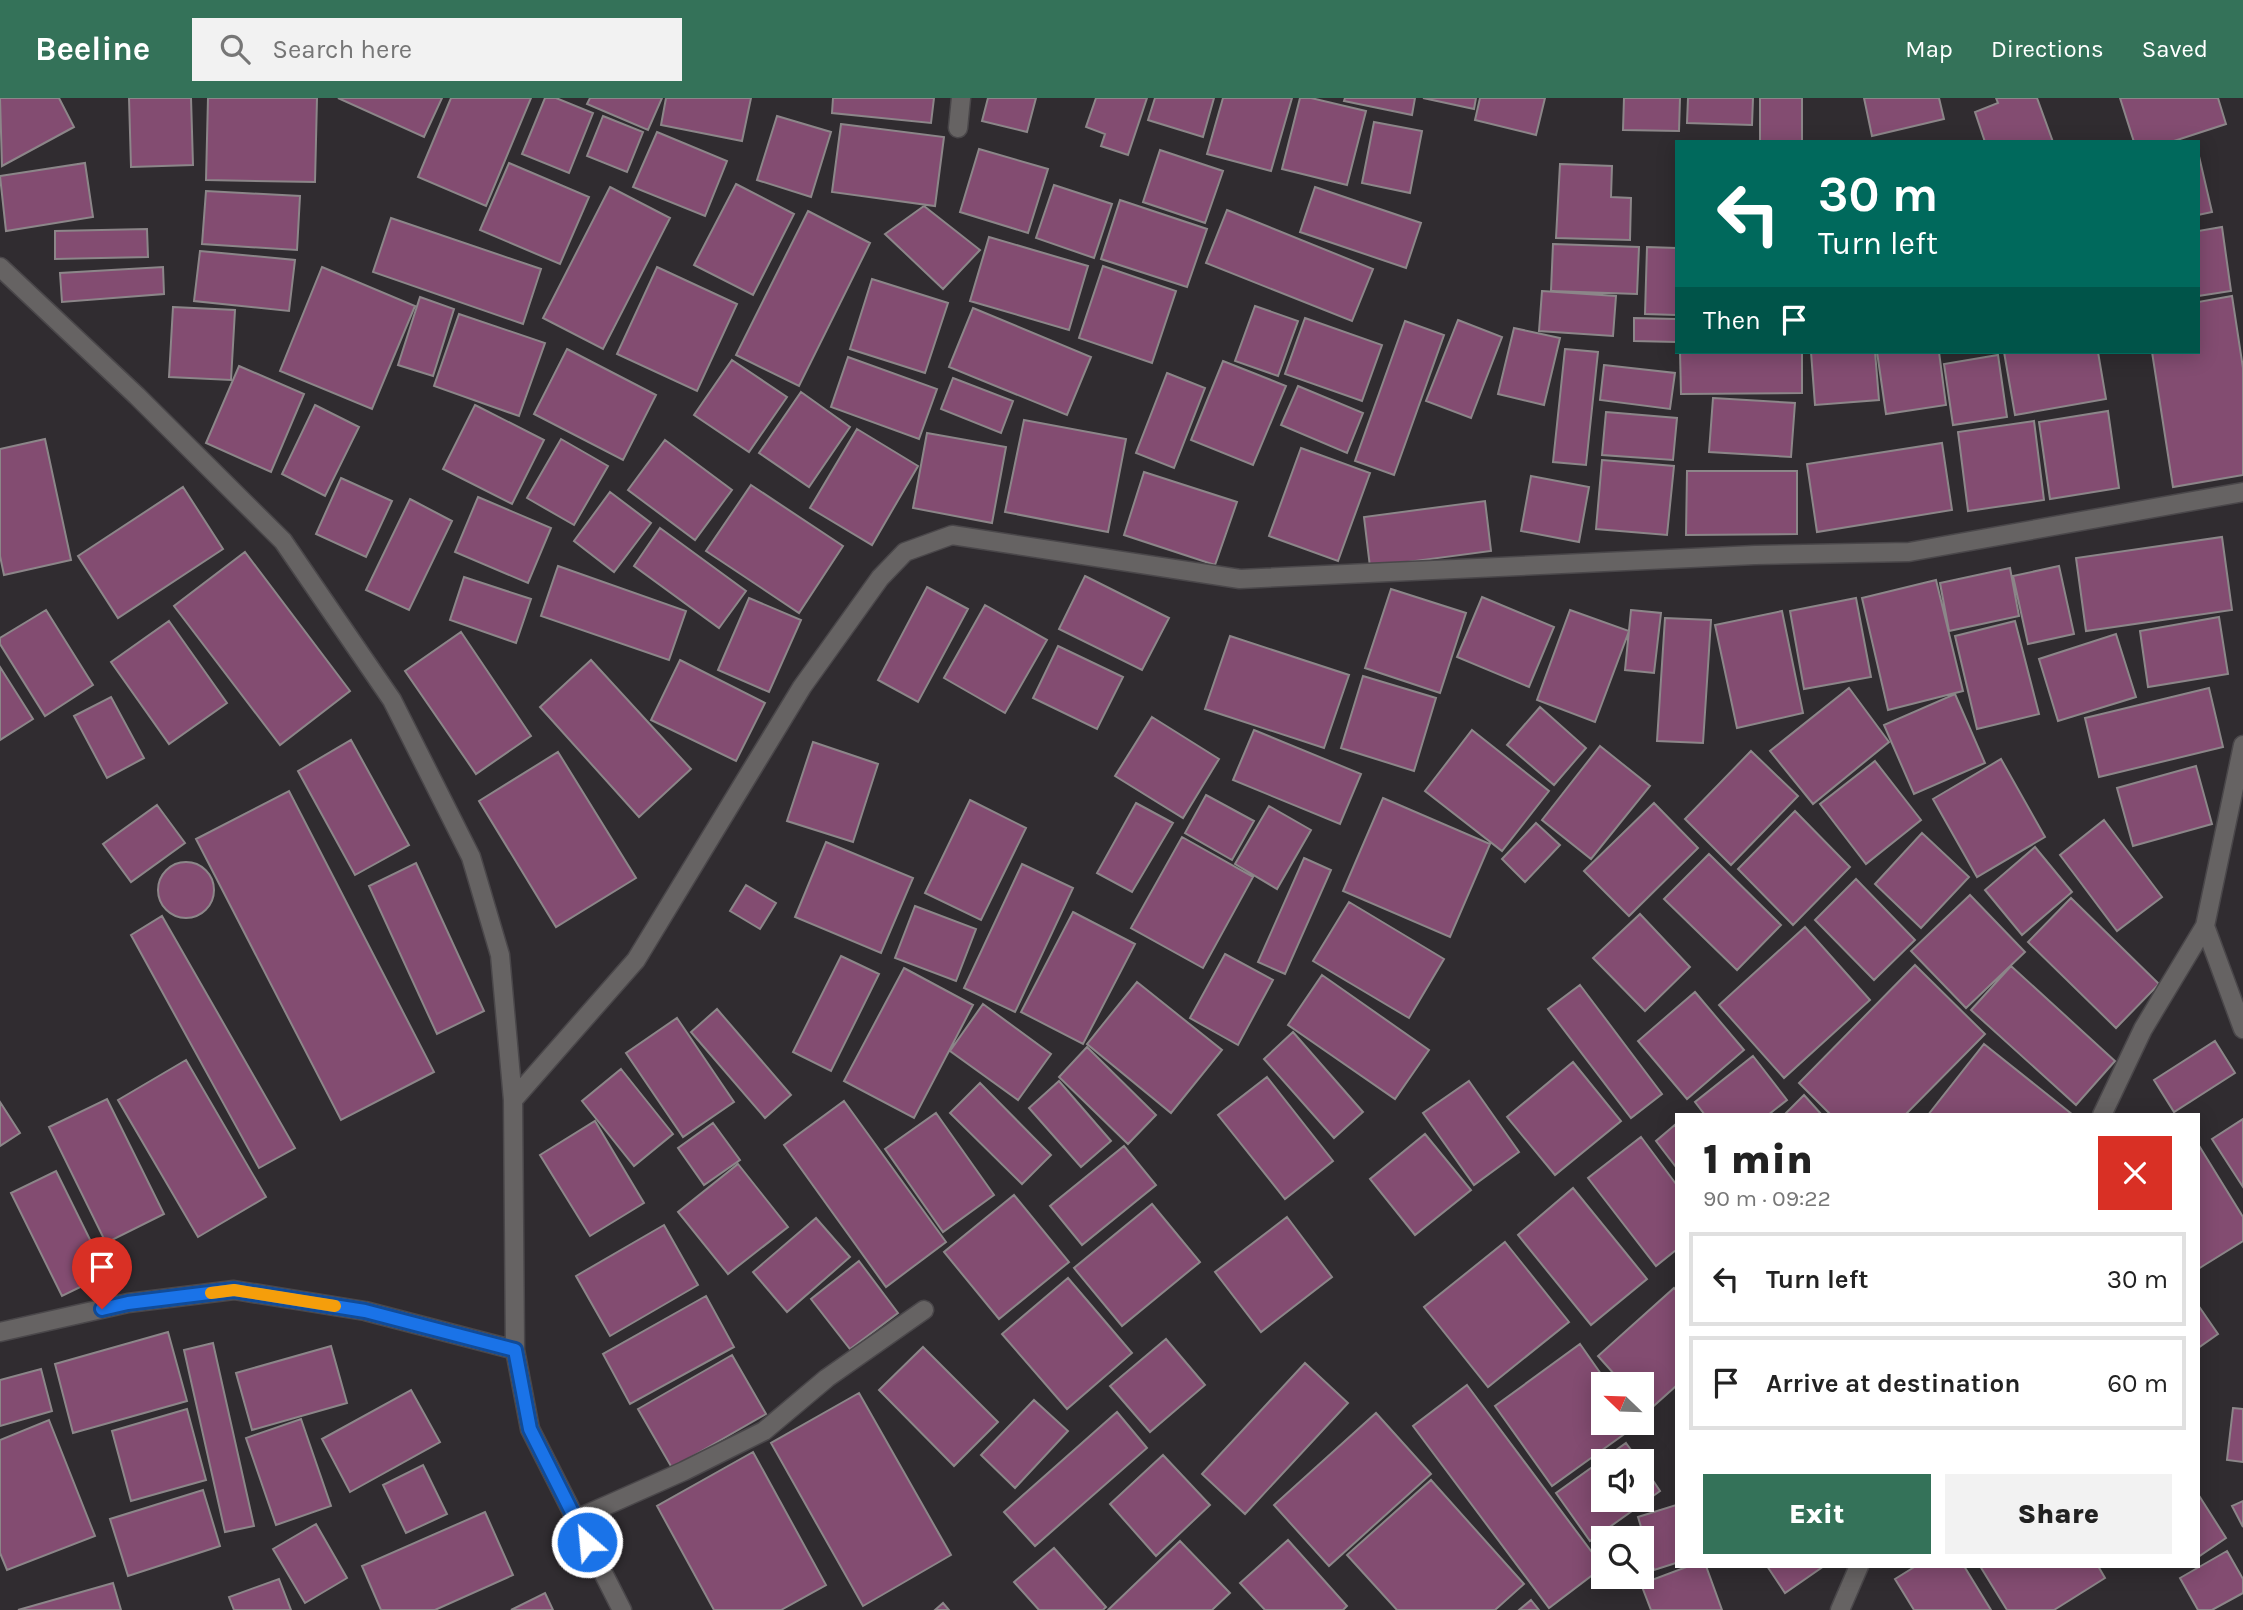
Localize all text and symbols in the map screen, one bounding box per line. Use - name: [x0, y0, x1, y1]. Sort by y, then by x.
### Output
- search box: [192, 18, 682, 81]
- text: Beeline: [35, 30, 150, 68]
- icon: search: [216, 30, 254, 68]
- text: Search here: [272, 34, 412, 65]
- text: Map: [1905, 35, 1953, 63]
- text: Directions: [1991, 35, 2104, 63]
- text: Saved: [2142, 35, 2208, 63]
- text: 30 m: [1818, 166, 1938, 223]
- icon: left: [1703, 168, 1794, 259]
- text: Turn left: [1818, 225, 1938, 262]
- icon: arrive: [1775, 301, 1813, 339]
- text: Then: [1703, 305, 1761, 336]
- text: 1 min: [1703, 1134, 1813, 1184]
- button: close: [2098, 1136, 2172, 1210]
- text: 90 m · 09:22: [1703, 1185, 1831, 1212]
- pin: [72, 1237, 132, 1309]
- icon: arrive: [83, 1248, 121, 1286]
- icon: left: [1707, 1260, 1745, 1298]
- text: Turn left: [1766, 1264, 1868, 1295]
- text: 30 m: [2107, 1264, 2168, 1295]
- icon: arrive: [1707, 1364, 1745, 1402]
- text: Arrive at destination: [1766, 1368, 2020, 1399]
- text: 60 m: [2107, 1368, 2168, 1399]
- north arrow: [1591, 1372, 1654, 1435]
- map controls: [1591, 1372, 1654, 1589]
- button: sound: [1591, 1449, 1654, 1512]
- button: Exit: [1703, 1474, 1931, 1554]
- button: Share: [1945, 1474, 2172, 1554]
- position arrow: [550, 1505, 624, 1579]
- button: search: [1591, 1526, 1654, 1589]

